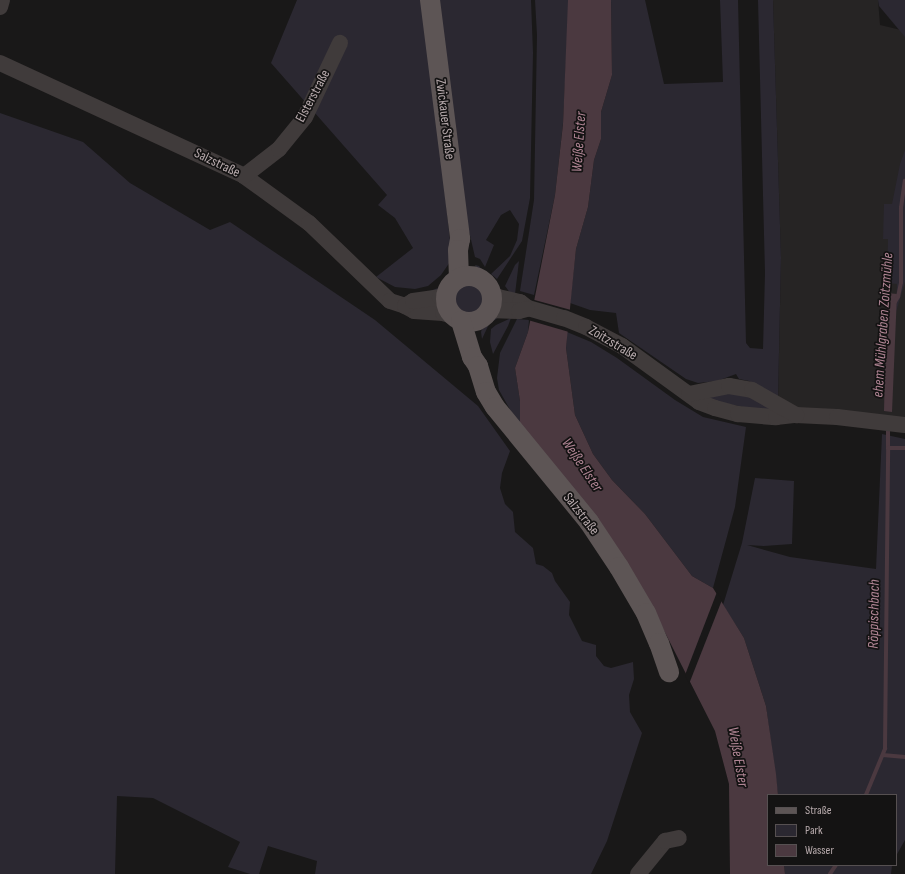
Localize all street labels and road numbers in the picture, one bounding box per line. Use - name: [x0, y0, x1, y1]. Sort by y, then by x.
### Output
- street label: Elsterstraße: [292, 67, 334, 125]
- street label: Zwickauer Straße: [432, 78, 458, 160]
- street label: Salzstraße: [191, 145, 243, 181]
- street label: Zoitzstraße: [586, 322, 640, 364]
- street label: Salzstraße: [559, 490, 603, 538]

